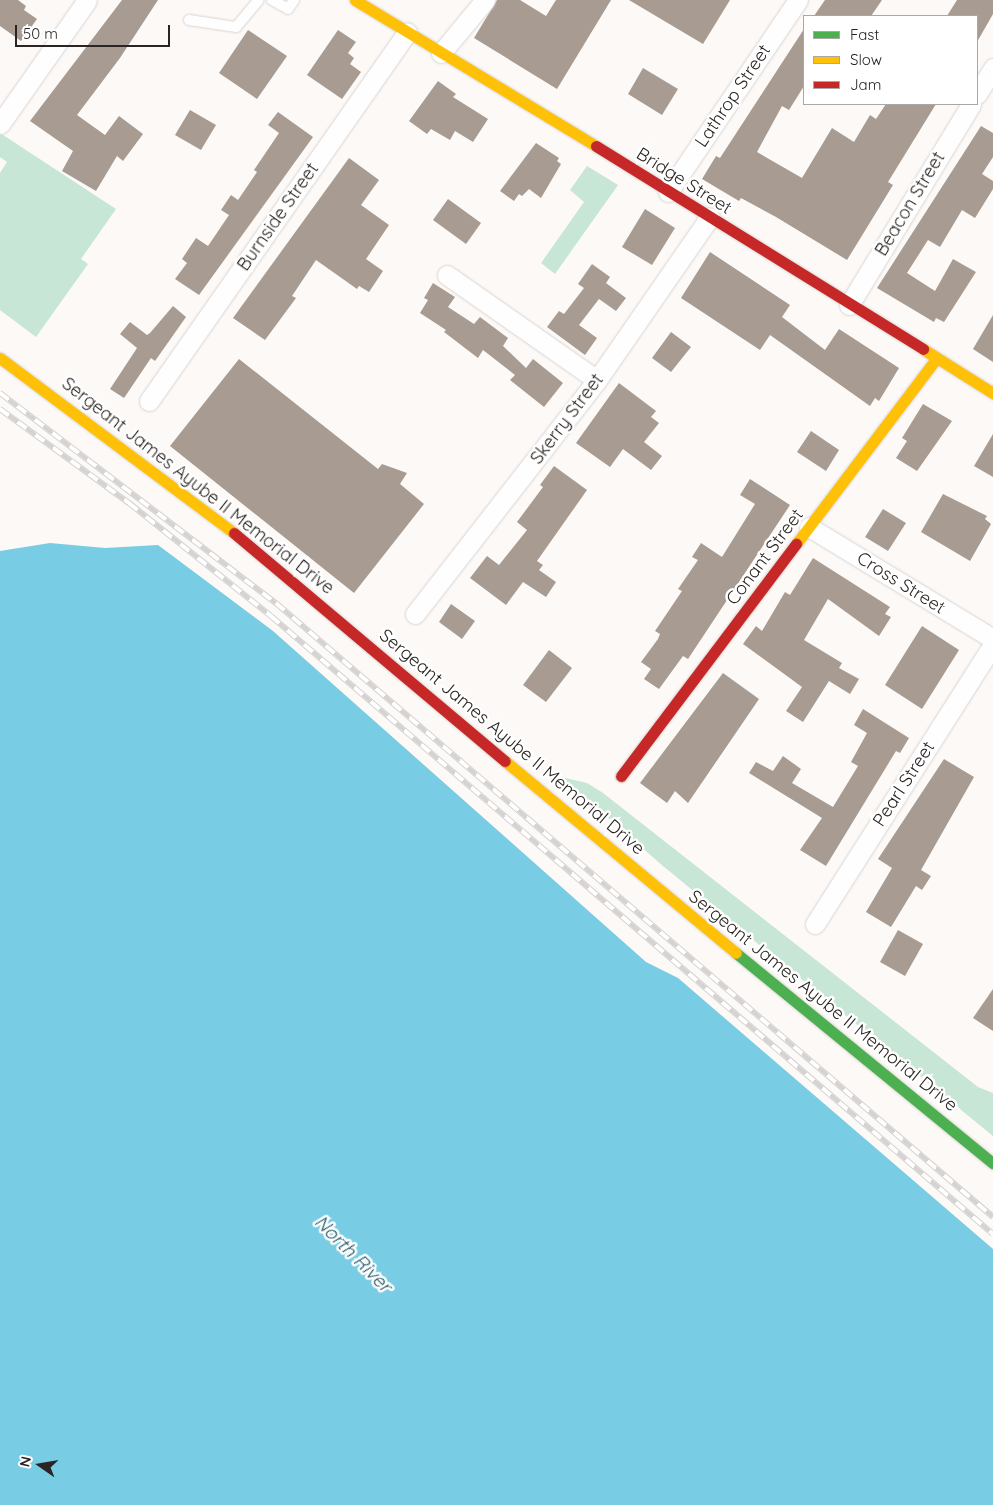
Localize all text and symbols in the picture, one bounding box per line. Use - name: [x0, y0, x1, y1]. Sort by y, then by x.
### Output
- scale bar: [18, 15, 172, 47]
- legend: [803, 15, 978, 105]
- text: 50 m: [23, 24, 58, 43]
- text: Fast: [850, 25, 879, 44]
- street label: Lathrop Street: [691, 41, 775, 151]
- text: Slow: [850, 50, 882, 69]
- text: Jam: [850, 75, 881, 94]
- street label: Bridge Street: [632, 143, 736, 219]
- street label: Beacon Street: [870, 148, 950, 260]
- street label: Burnside Street: [233, 159, 323, 275]
- street label: Skerry Street: [526, 369, 608, 469]
- street label: Sergeant James Ayube II Memorial Drive: [58, 373, 338, 599]
- street label: Conant Street: [722, 505, 808, 609]
- street label: Cross Street: [853, 547, 949, 619]
- street label: Sergeant James Ayube II Memorial Drive: [375, 625, 649, 859]
- street label: Pearl Street: [869, 737, 939, 831]
- street label: Sergeant James Ayube II Memorial Drive: [684, 886, 962, 1116]
- water label: North River: [310, 1211, 396, 1297]
- north arrow: [15, 1440, 65, 1490]
- text: N: [15, 1455, 35, 1469]

